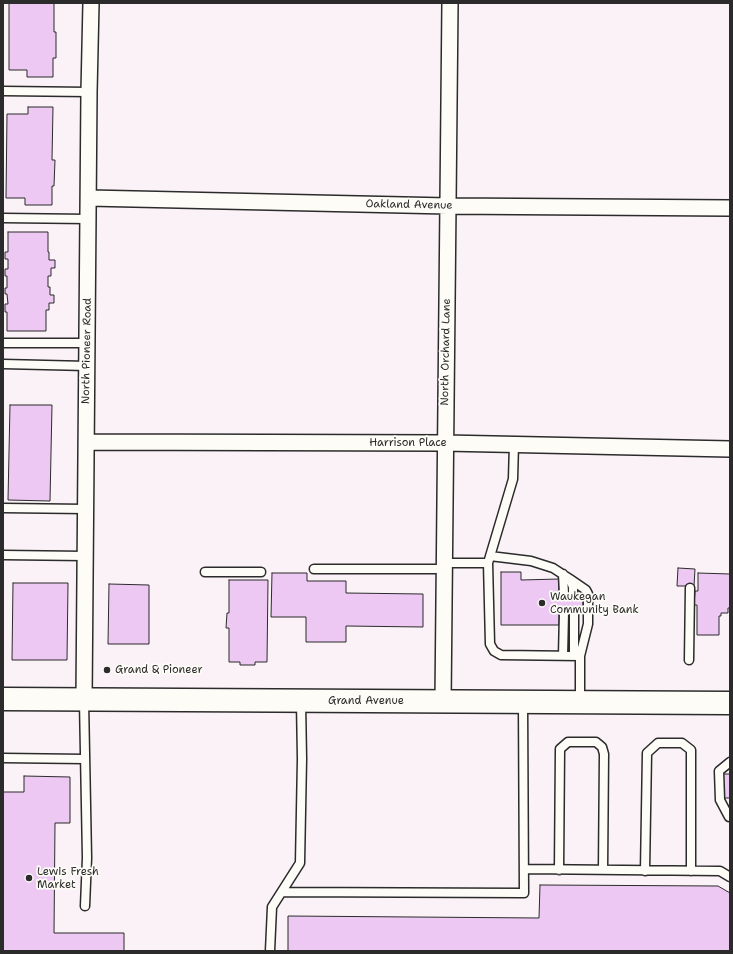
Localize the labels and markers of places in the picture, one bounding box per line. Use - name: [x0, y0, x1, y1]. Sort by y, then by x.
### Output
- place label: Waukegan Community Bank: [550, 590, 639, 616]
- marker: Waukegan Community Bank: [537, 598, 547, 608]
- place label: Grand & Pioneer: [115, 663, 203, 677]
- marker: Grand & Pioneer: [102, 665, 112, 675]
- place label: Lewis Fresh Market: [37, 865, 99, 891]
- marker: Lewis Fresh Market: [24, 873, 34, 883]

